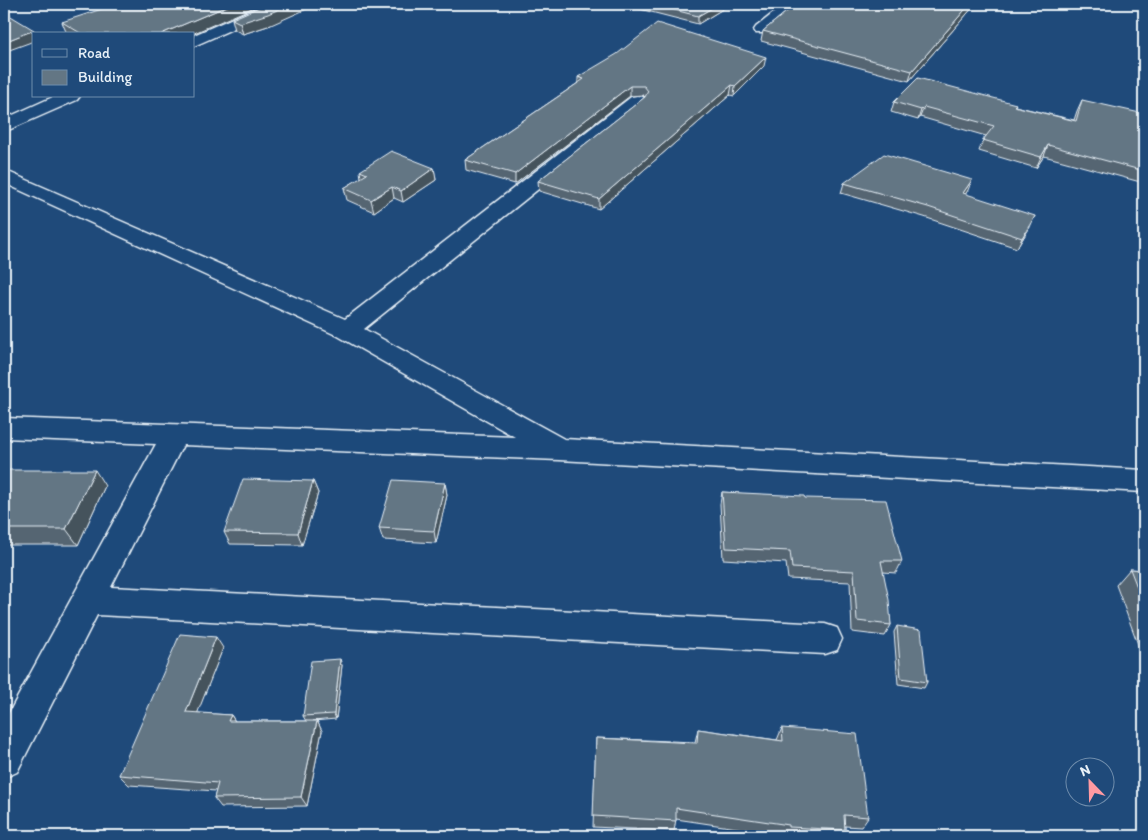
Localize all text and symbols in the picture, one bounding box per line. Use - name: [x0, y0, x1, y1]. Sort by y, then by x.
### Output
- legend: [32, 32, 195, 98]
- text: Road: [78, 44, 111, 62]
- text: Building: [78, 68, 132, 86]
- north arrow: [1066, 758, 1116, 808]
- text: N: [1077, 761, 1093, 780]

